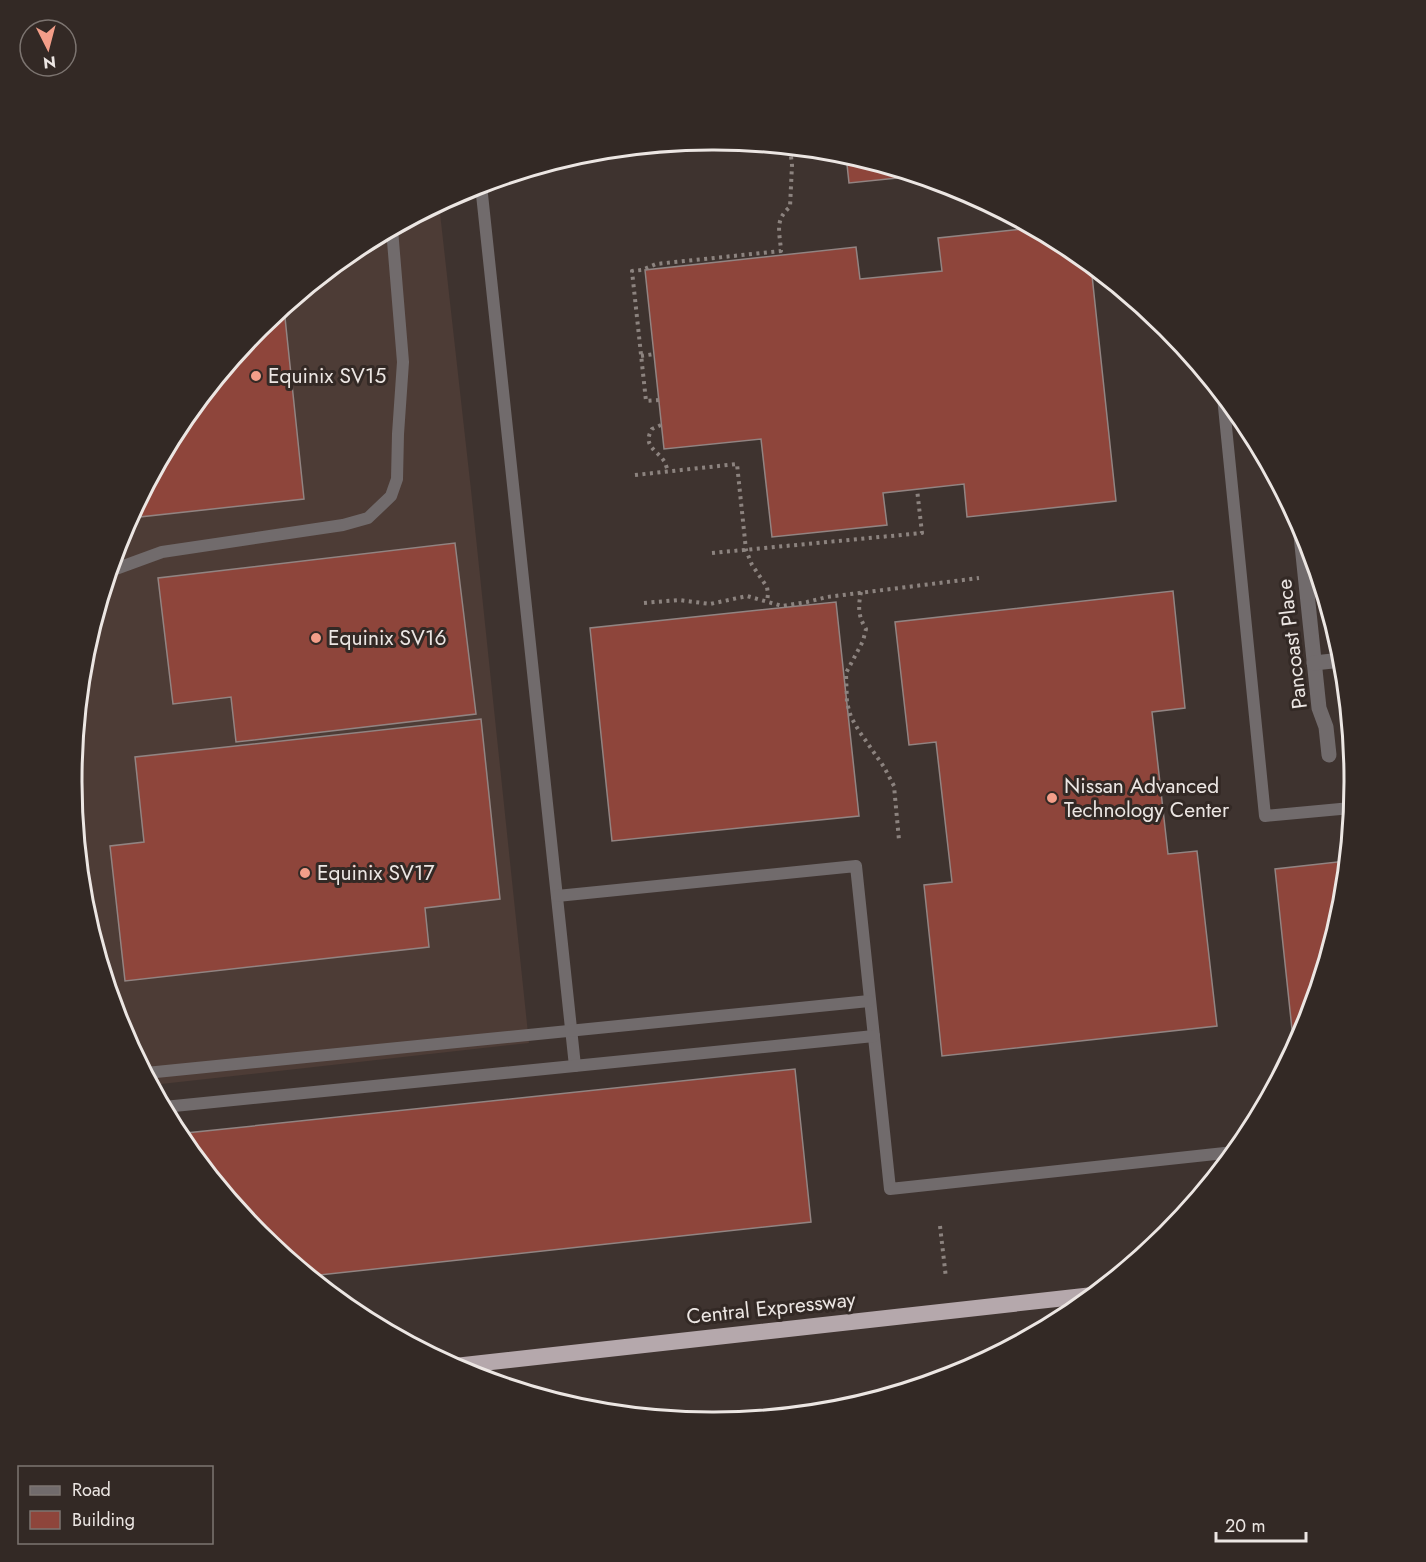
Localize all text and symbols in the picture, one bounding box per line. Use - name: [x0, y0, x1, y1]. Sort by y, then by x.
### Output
- north arrow: [18, 18, 78, 78]
- text: N: [42, 50, 57, 75]
- place label: Equinix SV15: [268, 361, 386, 391]
- marker: Equinix SV15: [249, 369, 263, 383]
- street label: Pancoast Place: [1269, 577, 1315, 711]
- place label: Equinix SV16: [328, 623, 447, 653]
- marker: Equinix SV16: [309, 631, 323, 645]
- place label: Nissan Advanced Technology Center: [1064, 771, 1230, 825]
- marker: Nissan Advanced Technology Center: [1045, 791, 1059, 805]
- place label: Equinix SV17: [317, 858, 434, 888]
- marker: Equinix SV17: [298, 866, 312, 880]
- street label: Central Expressway: [685, 1284, 858, 1332]
- legend: [18, 1466, 213, 1544]
- text: Road: [72, 1477, 111, 1503]
- scale bar: [1216, 1505, 1306, 1543]
- text: Building: [72, 1507, 135, 1533]
- text: 20 m: [1225, 1513, 1265, 1539]

